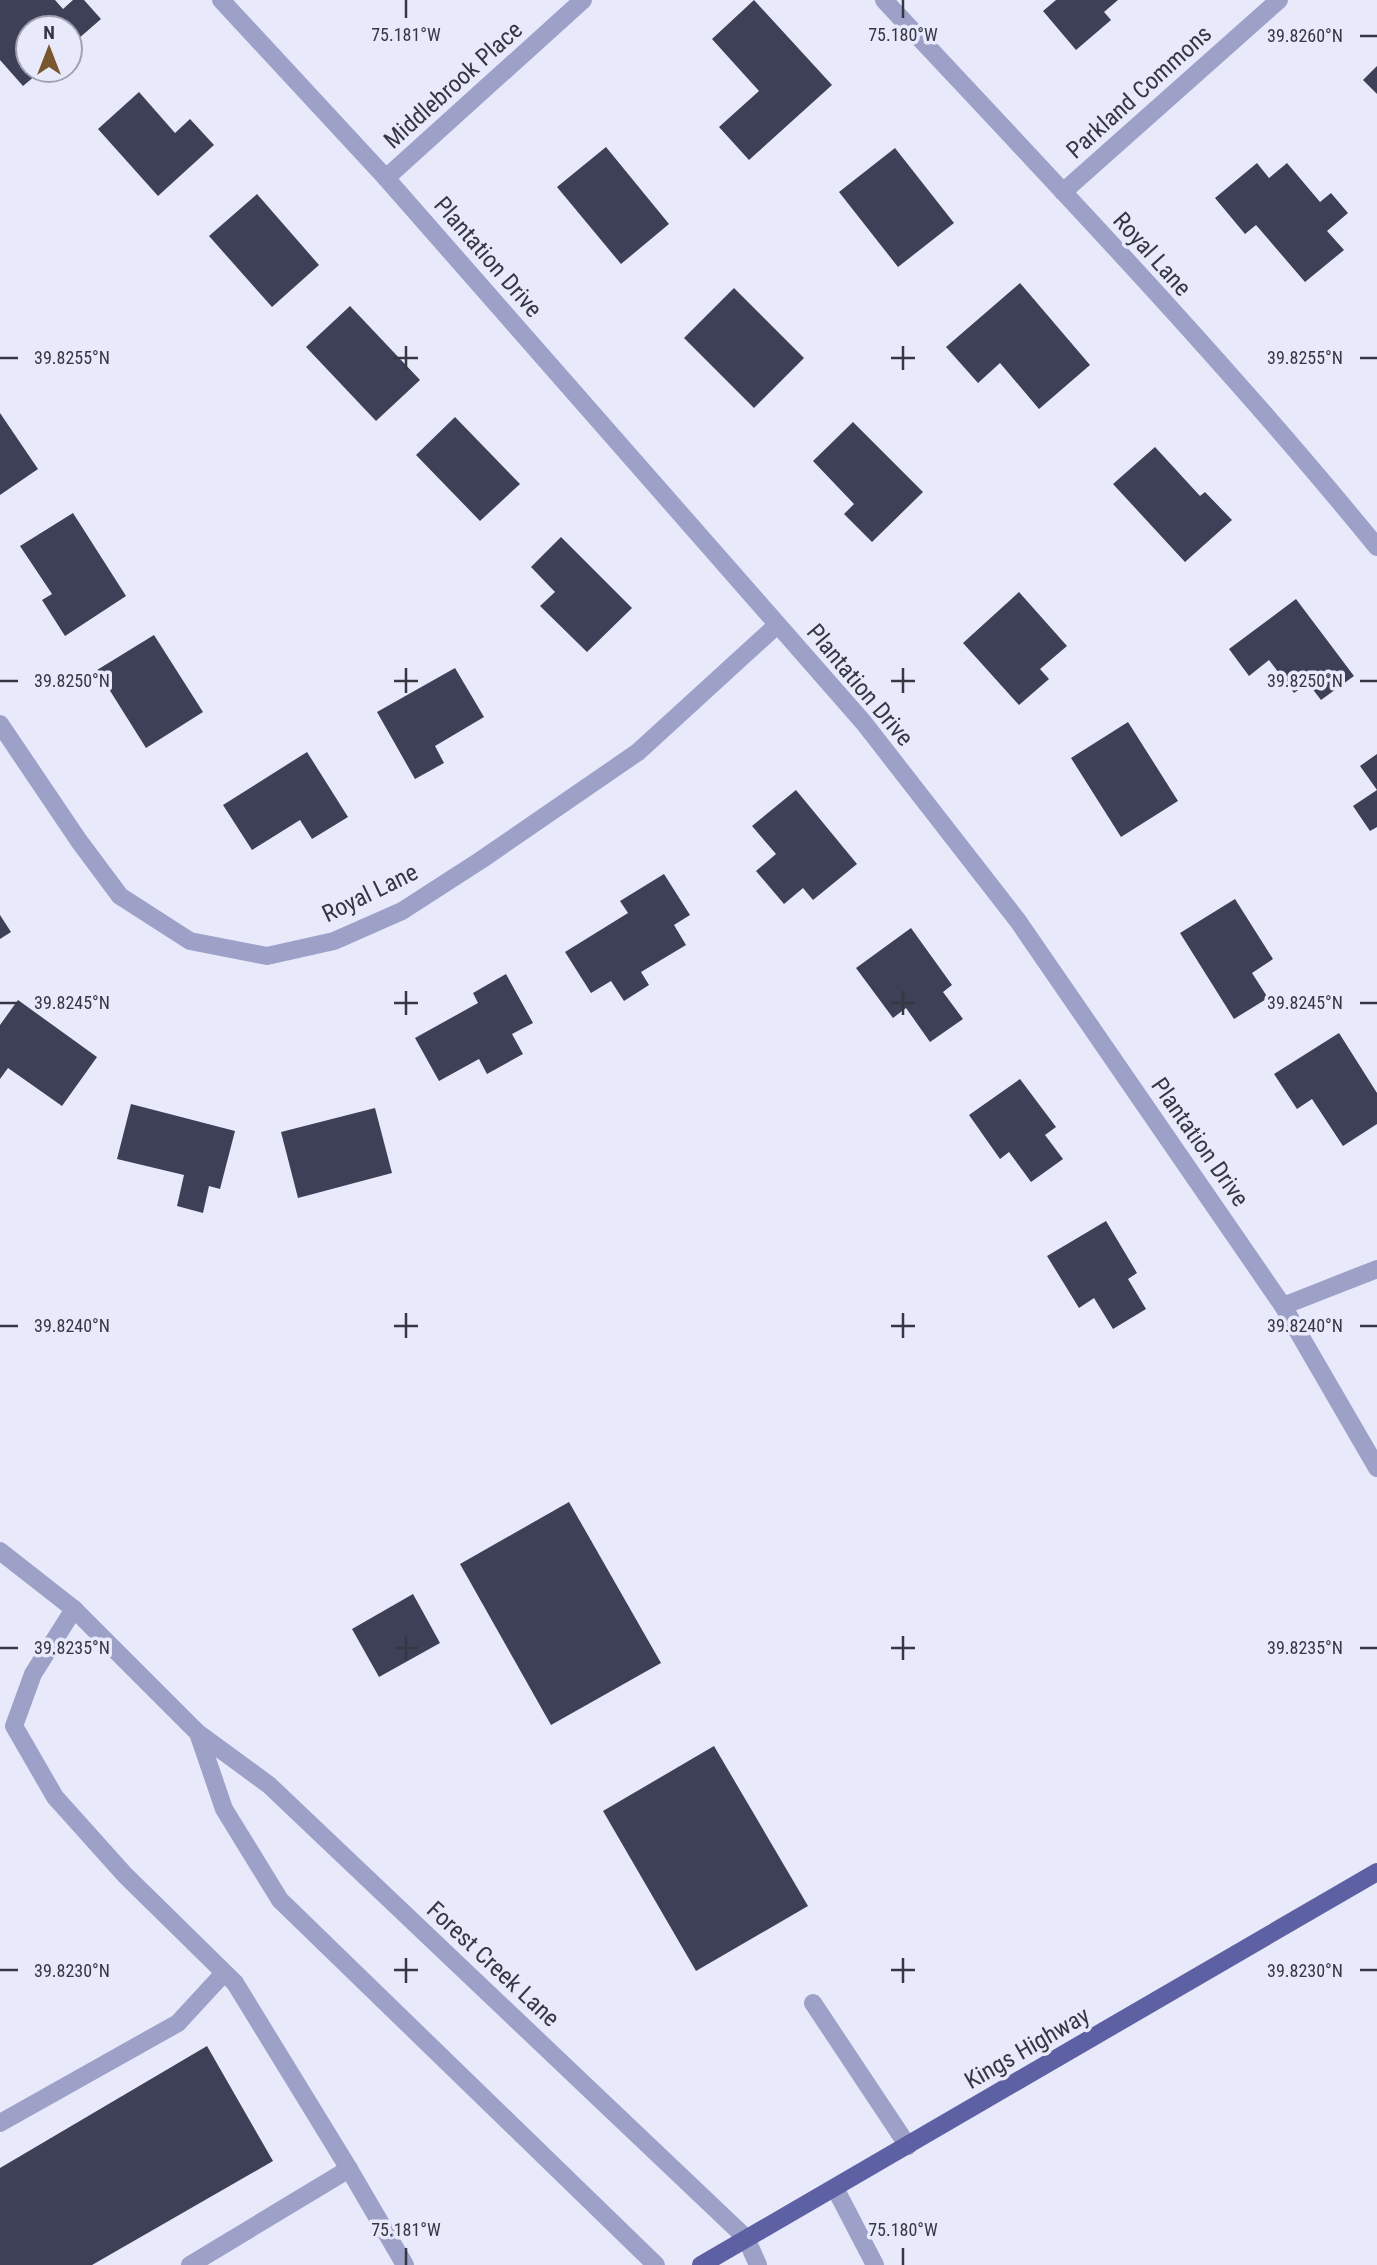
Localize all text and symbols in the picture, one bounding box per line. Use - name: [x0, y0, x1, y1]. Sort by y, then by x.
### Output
- north arrow: [14, 14, 84, 84]
- street label: Middlebrook Place: [378, 16, 528, 154]
- street label: Parkland Commons: [1061, 20, 1217, 164]
- text: N: [43, 21, 55, 44]
- text: 75.181°W: [371, 24, 441, 45]
- text: 75.180°W: [868, 24, 938, 45]
- text: 39.8260°N: [1267, 25, 1343, 46]
- street label: Plantation Drive: [428, 191, 548, 323]
- street label: Royal Lane: [1107, 206, 1197, 302]
- text: 39.8255°N: [34, 347, 110, 368]
- text: 39.8255°N: [1267, 347, 1343, 368]
- street label: Plantation Drive: [801, 618, 919, 752]
- text: 39.8250°N: [34, 670, 110, 691]
- text: 39.8250°N: [1267, 670, 1343, 691]
- street label: Royal Lane: [318, 858, 422, 928]
- text: 39.8245°N: [34, 992, 110, 1013]
- text: 39.8245°N: [1267, 992, 1343, 1013]
- street label: Plantation Drive: [1145, 1072, 1255, 1212]
- text: 39.8240°N: [34, 1315, 110, 1336]
- text: 39.8240°N: [1267, 1315, 1343, 1336]
- text: 39.8235°N: [34, 1637, 110, 1658]
- text: 39.8235°N: [1267, 1637, 1343, 1658]
- street label: Forest Creek Lane: [421, 1896, 565, 2032]
- text: 39.8230°N: [34, 1960, 110, 1981]
- text: 39.8230°N: [1267, 1960, 1343, 1981]
- street label: Kings Highway: [960, 2001, 1094, 2095]
- text: 75.181°W: [371, 2219, 441, 2240]
- text: 75.180°W: [868, 2219, 938, 2240]

